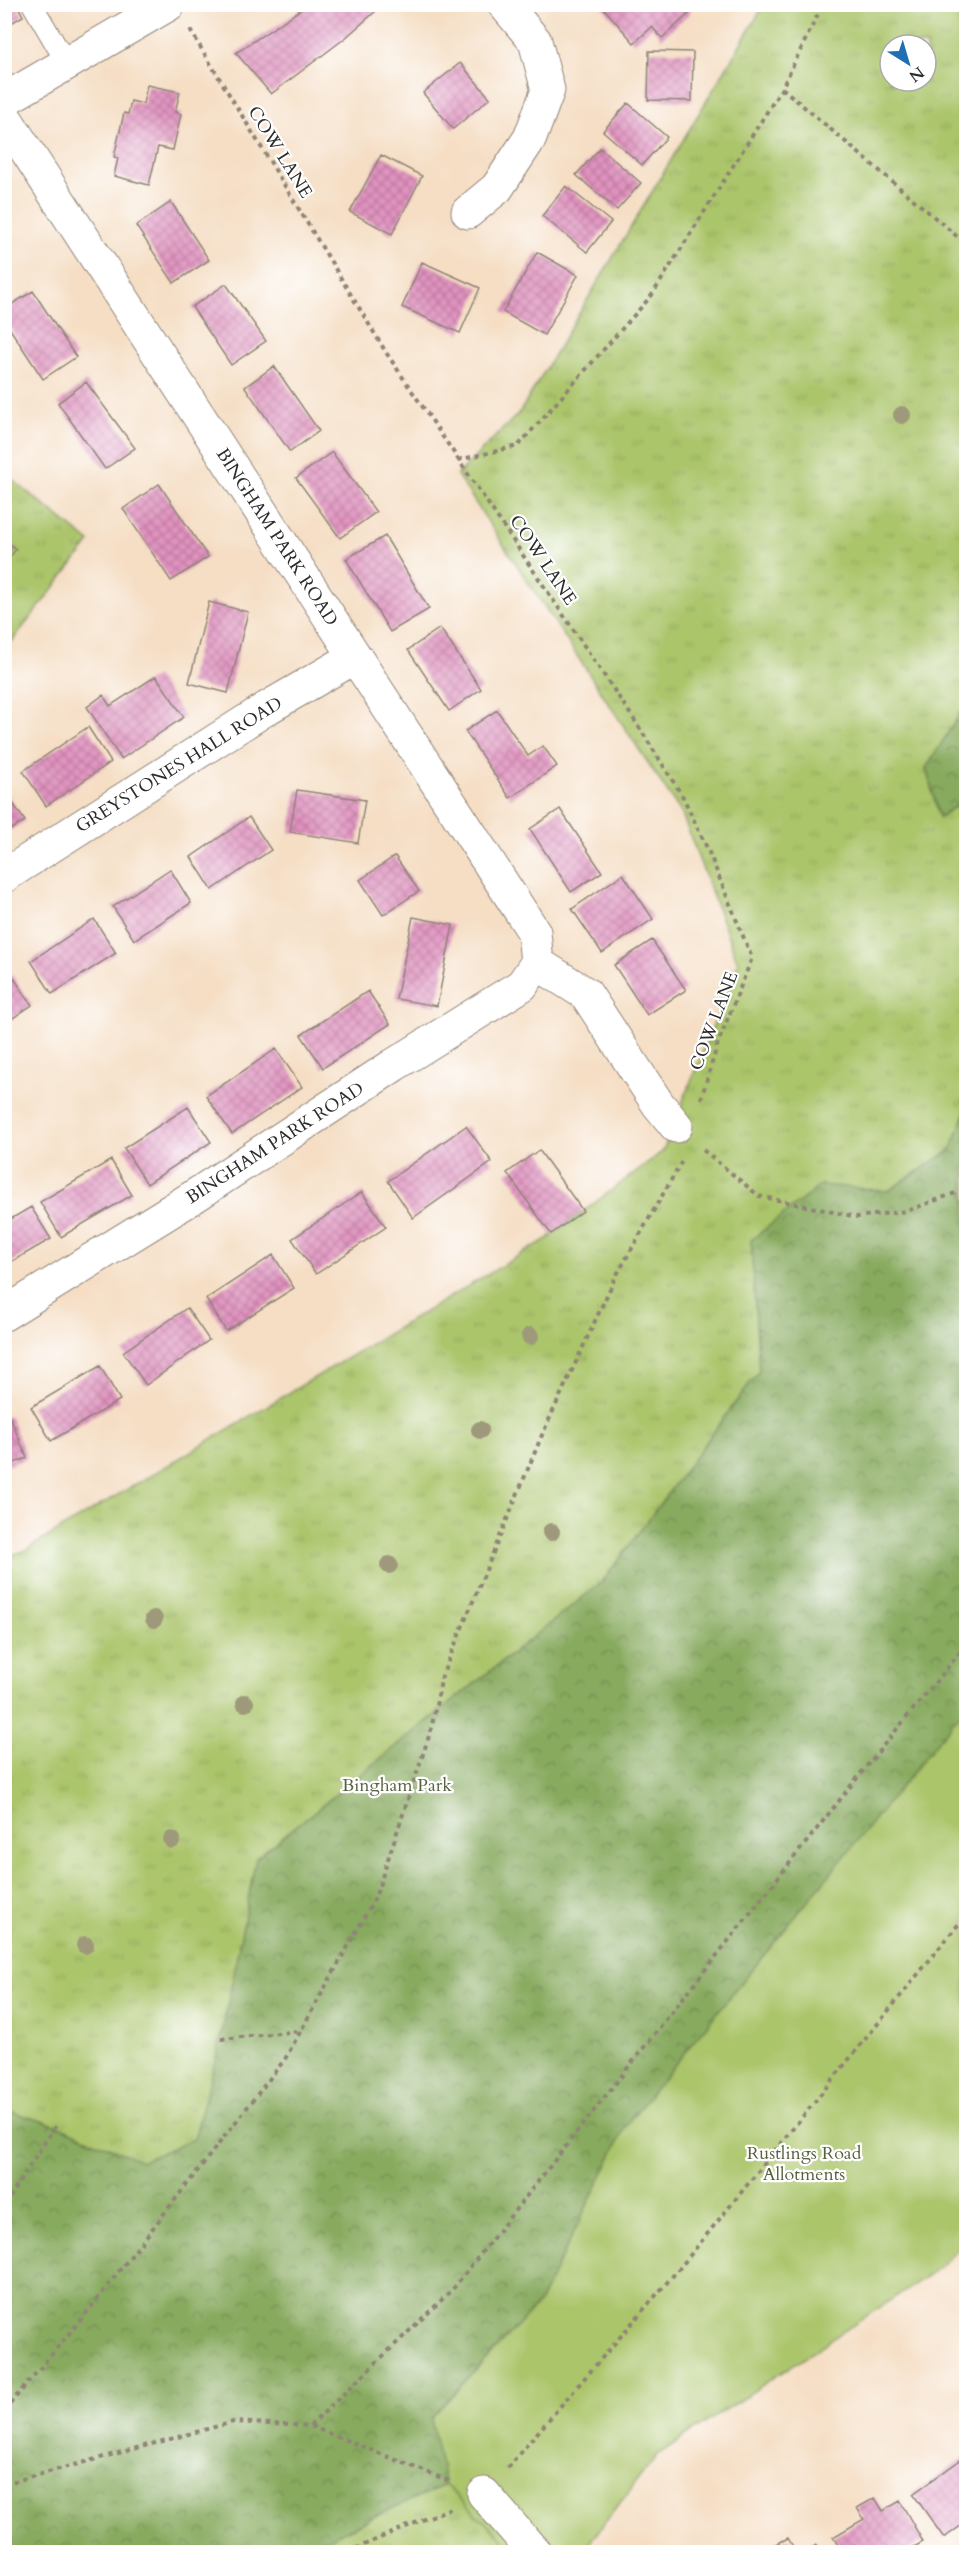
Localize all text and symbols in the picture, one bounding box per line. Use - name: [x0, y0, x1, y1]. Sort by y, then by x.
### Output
- north arrow: [878, 33, 938, 93]
- text: N: [904, 61, 929, 87]
- street label: COW LANE: [242, 101, 318, 203]
- street label: BINGHAM PARK ROAD: [210, 443, 344, 631]
- street label: COW LANE: [504, 510, 582, 610]
- street label: GREYSTONES HALL ROAD: [71, 691, 287, 839]
- street label: COW LANE: [684, 968, 744, 1074]
- street label: BINGHAM PARK ROAD: [181, 1076, 369, 1210]
- park label: Bingham Park: [342, 1773, 452, 1798]
- park label: Rustlings Road Allotments: [747, 2141, 862, 2187]

